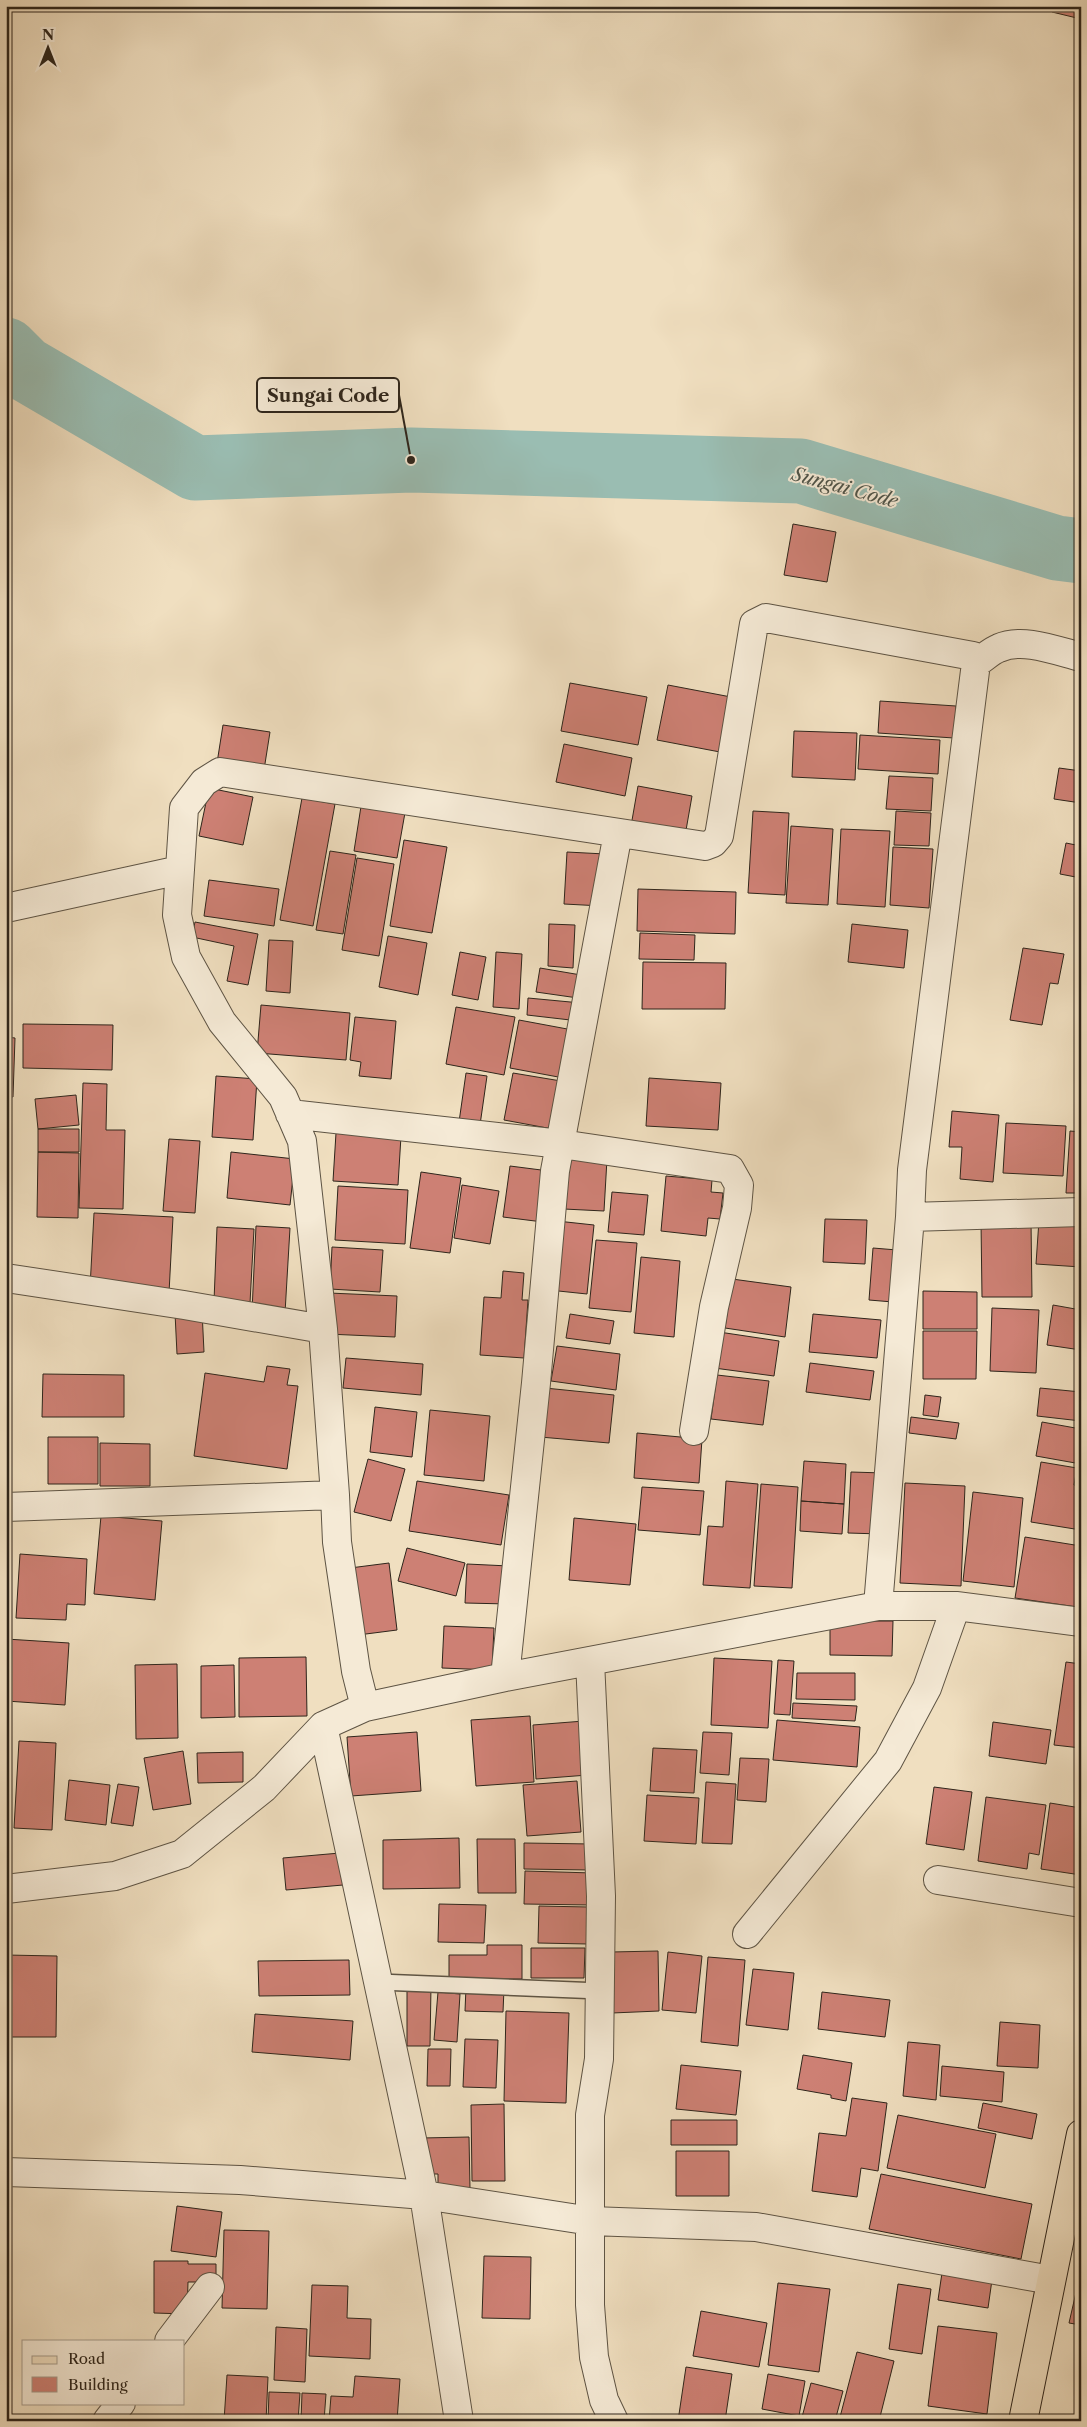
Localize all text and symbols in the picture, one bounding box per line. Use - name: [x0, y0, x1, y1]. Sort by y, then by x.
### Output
- north arrow: [22, 22, 72, 72]
- text: N: [42, 26, 54, 44]
- callout: Sungai Code: [257, 378, 399, 412]
- text: Sungai Code: [267, 384, 389, 407]
- water label: Sungai Code: [788, 462, 901, 513]
- legend: [22, 2340, 185, 2404]
- text: Road: [68, 2349, 105, 2368]
- text: Building: [68, 2375, 128, 2394]

